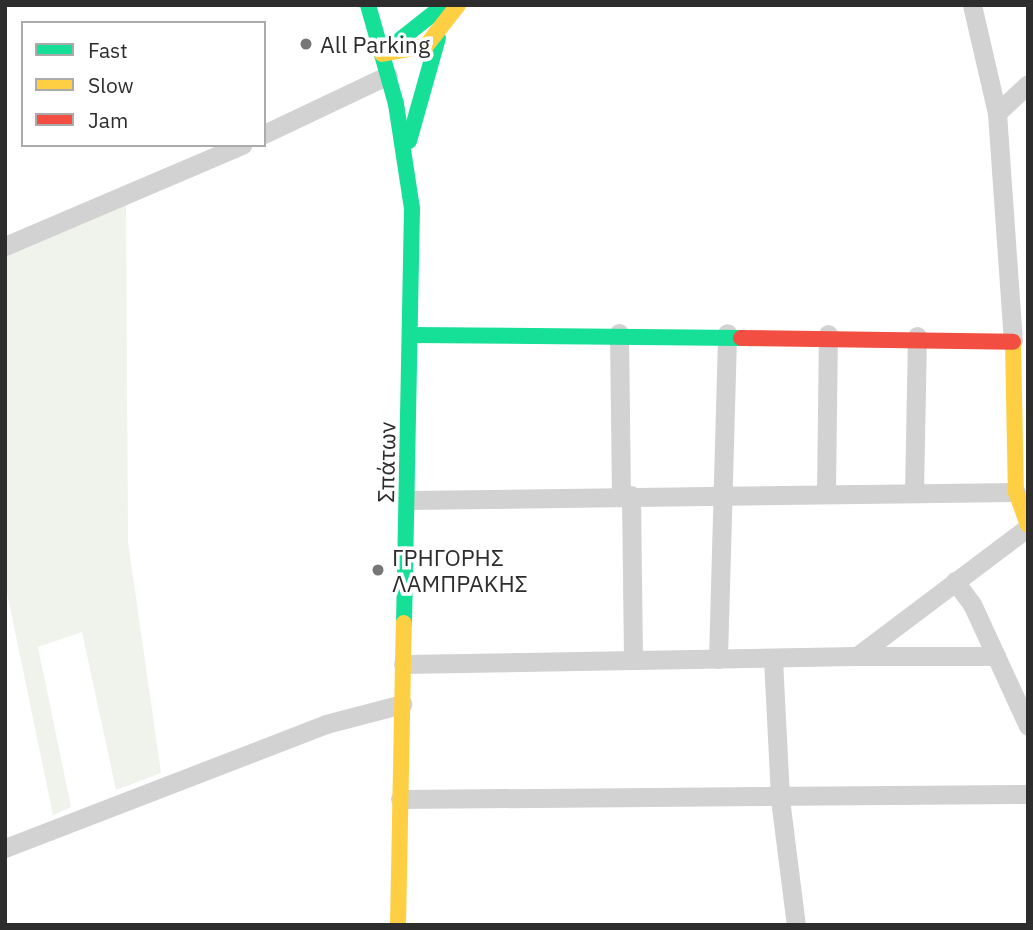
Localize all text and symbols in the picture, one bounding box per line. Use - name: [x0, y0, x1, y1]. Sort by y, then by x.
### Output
- legend: [21, 21, 266, 147]
- place label: All Parking: [320, 30, 430, 58]
- text: Fast: [88, 36, 128, 64]
- marker: All Parking: [298, 36, 314, 52]
- text: Slow: [88, 71, 134, 99]
- text: Jam: [88, 106, 128, 134]
- street label: Σπάτων: [371, 421, 401, 503]
- place label: ΓΡΗΓΟΡΗΣ ΛΑΜΠΡΑΚΗΣ: [392, 543, 528, 597]
- marker: ΓΡΗΓΟΡΗΣ ΛΑΜΠΡΑΚΗΣ: [370, 562, 386, 578]

